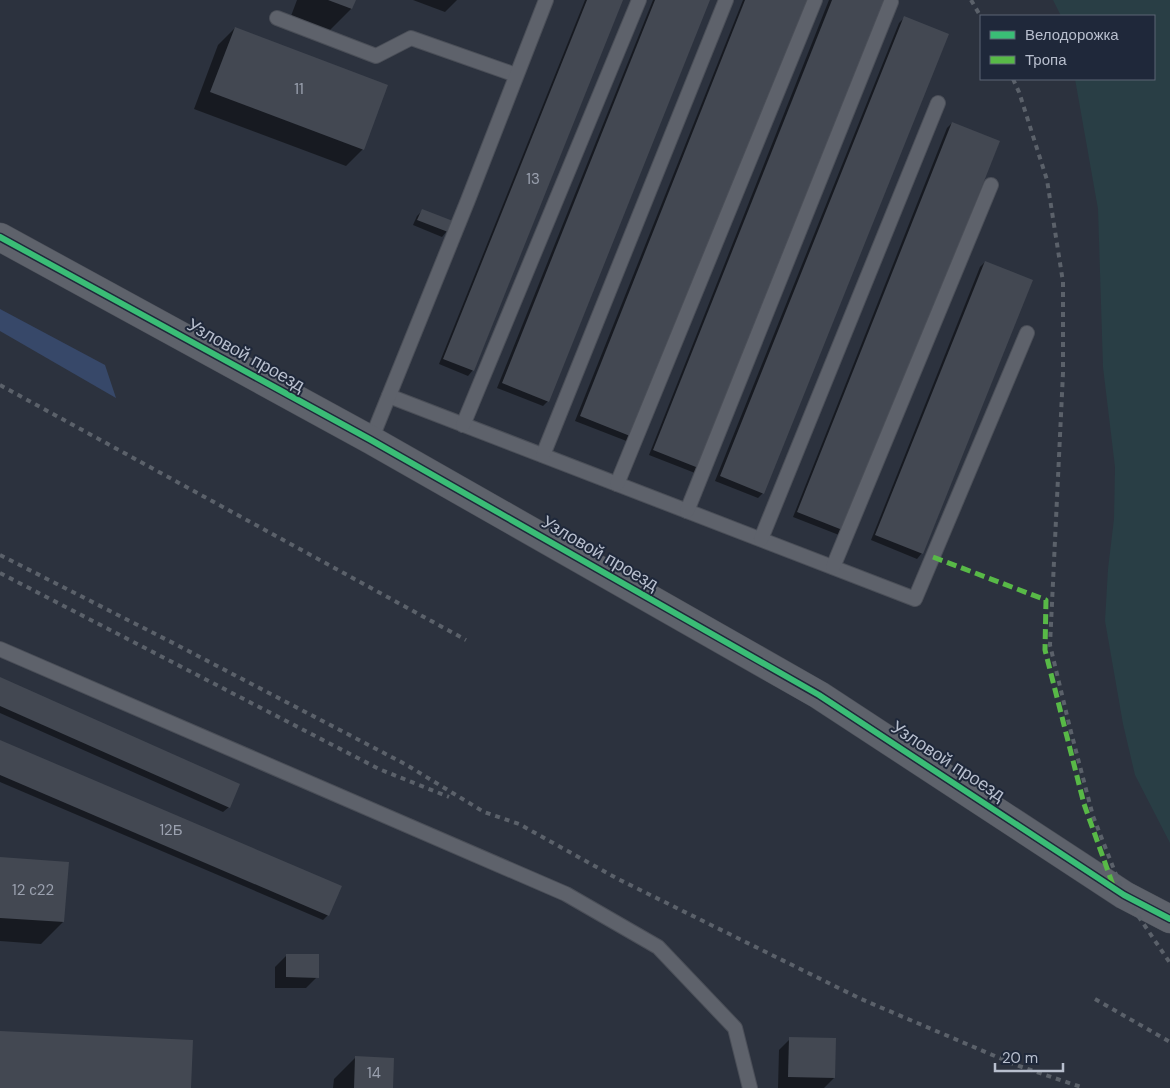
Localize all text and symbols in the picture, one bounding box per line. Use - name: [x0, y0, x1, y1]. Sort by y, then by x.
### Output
- legend: [980, 15, 1155, 80]
- text: Велодорожка: [1025, 25, 1119, 45]
- text: Тропа: [1025, 50, 1067, 70]
- house number: 11: [294, 79, 304, 99]
- house number: 13: [526, 169, 540, 189]
- street label: Узловой проезд: [183, 313, 310, 398]
- street label: Узловой проезд: [537, 510, 663, 596]
- street label: Узловой проезд: [886, 715, 1010, 807]
- house number: 12Б: [159, 820, 183, 840]
- house number: 12 с22: [12, 880, 54, 900]
- scale bar: [995, 1040, 1062, 1072]
- text: 20 m: [1002, 1048, 1038, 1068]
- house number: 14: [367, 1063, 381, 1083]

